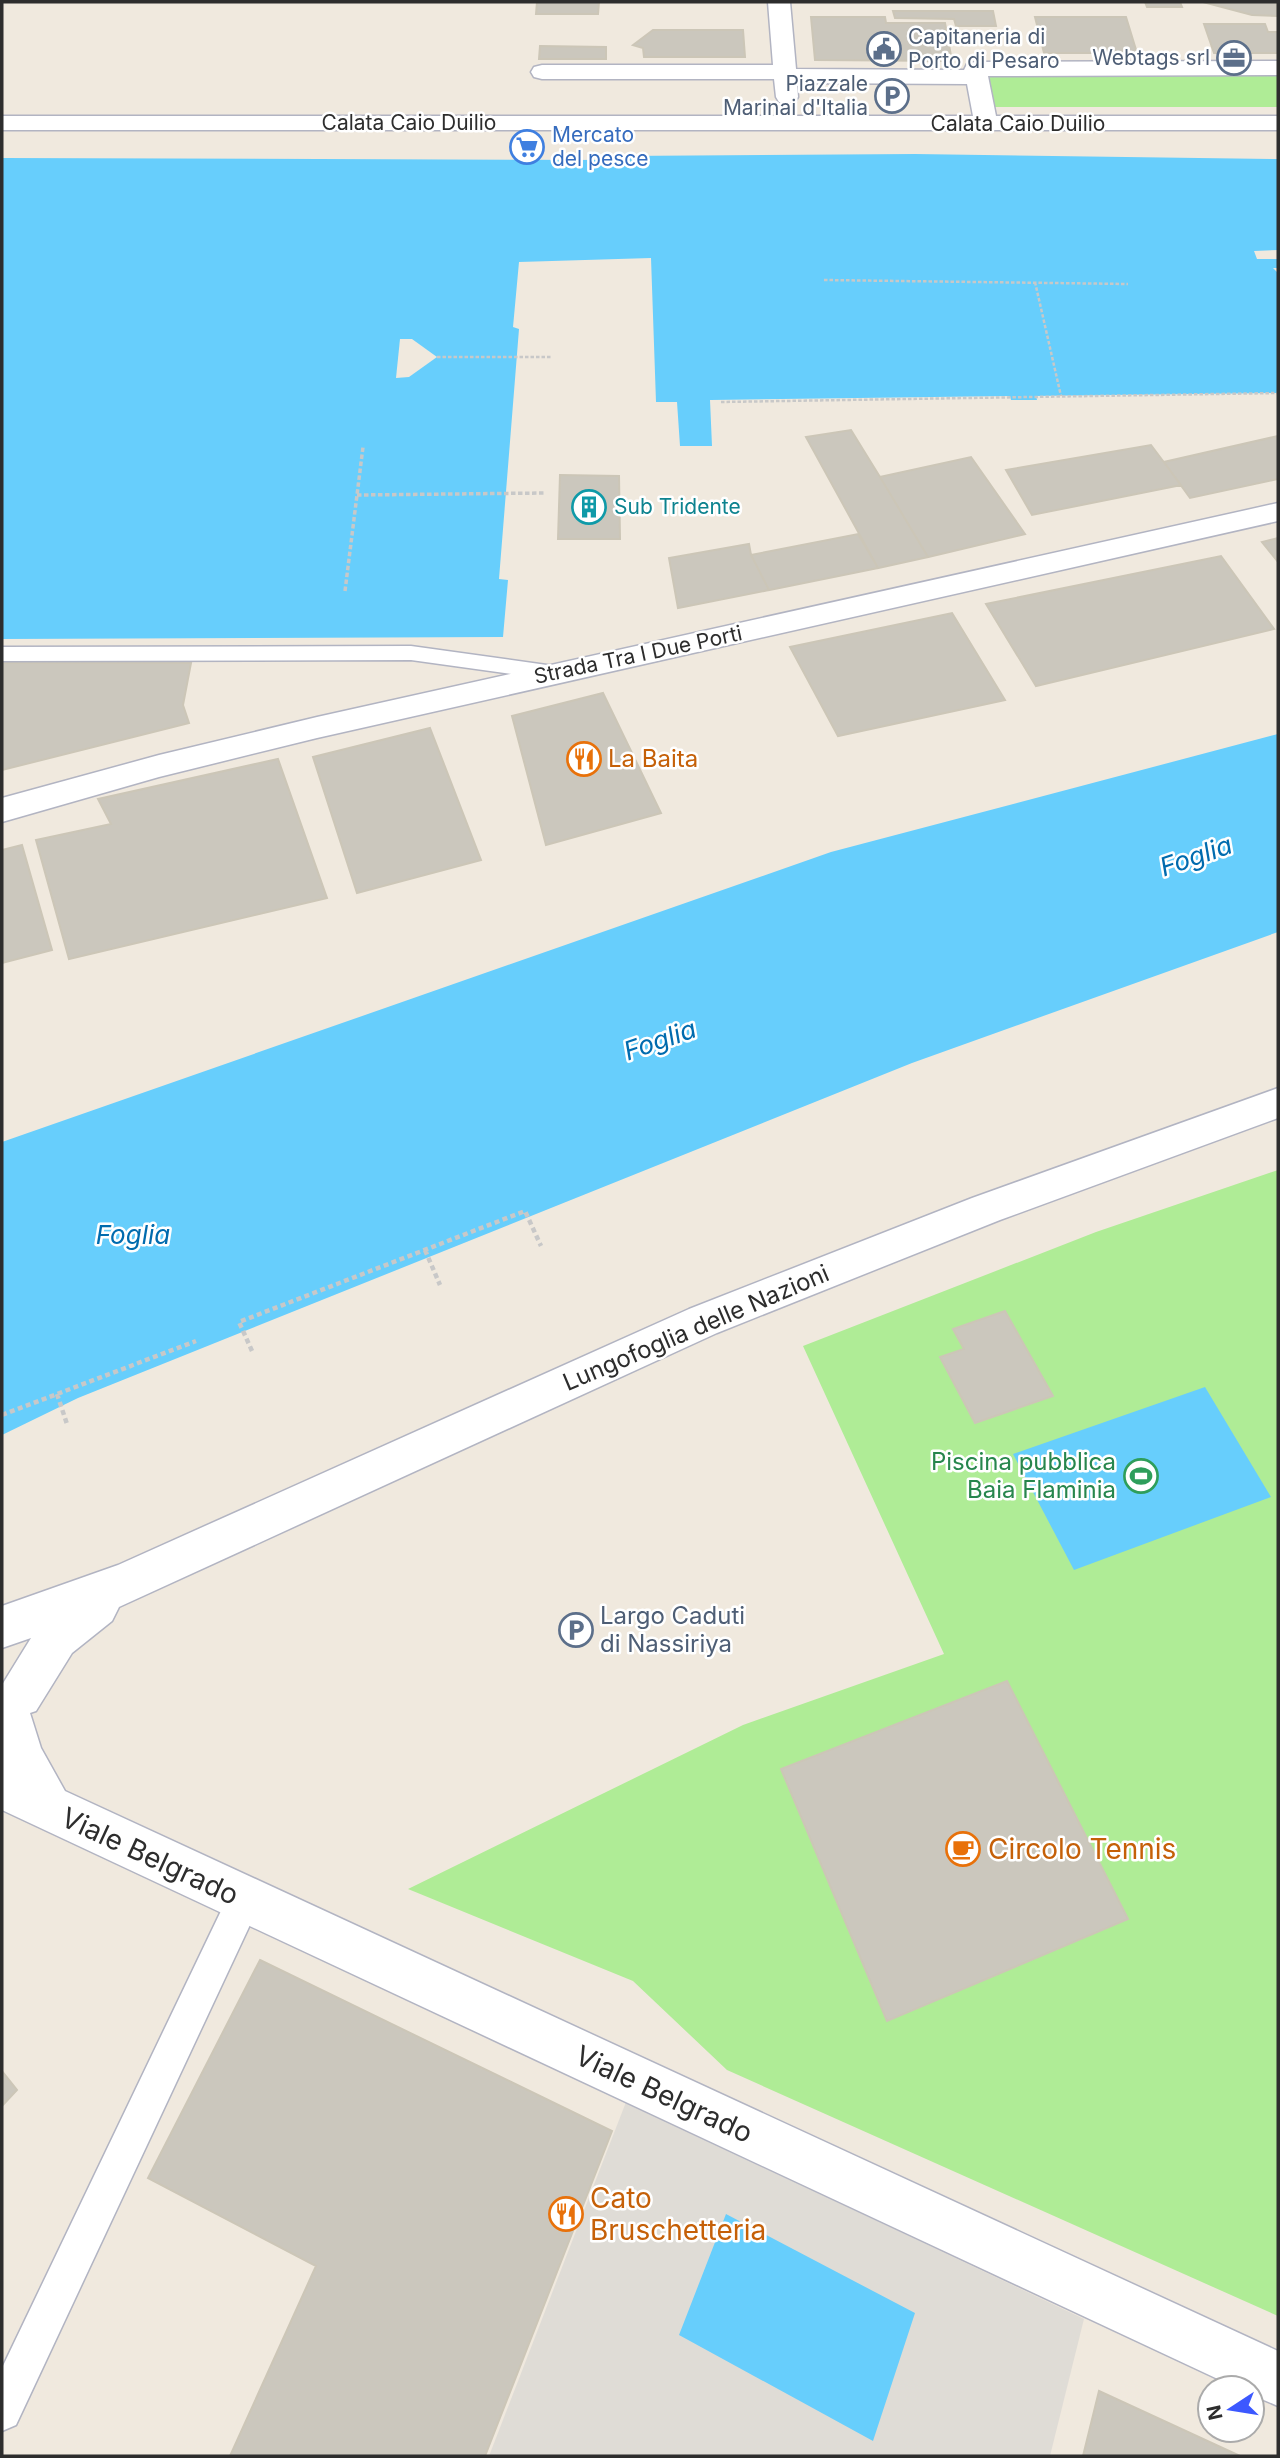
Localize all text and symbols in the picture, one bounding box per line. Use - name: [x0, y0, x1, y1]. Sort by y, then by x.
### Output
- place label: Capitaneria di Porto di Pesaro: [908, 24, 1060, 73]
- public building icon: Capitaneria di Porto di Pesaro: [865, 30, 903, 68]
- office icon: Webtags srl: [1215, 39, 1253, 77]
- place label: Webtags srl: [1092, 45, 1210, 70]
- place label: Piazzale Marinai d'Italia: [723, 71, 868, 120]
- parking icon: Piazzale Marinai d'Italia: [873, 77, 911, 115]
- street label: Calata Caio Duilio: [322, 110, 496, 135]
- street label: Calata Caio Duilio: [931, 111, 1105, 136]
- place label: Mercato del pesce: [552, 122, 649, 171]
- supermarket icon: Mercato del pesce: [508, 128, 546, 166]
- building icon: Sub Tridente: [570, 488, 608, 526]
- place label: Sub Tridente: [614, 494, 741, 519]
- street label: Strada Tra I Due Porti: [532, 620, 744, 689]
- restaurant icon: La Baita: [565, 740, 603, 778]
- place label: La Baita: [608, 744, 698, 773]
- water label: Foglia: [1156, 829, 1236, 882]
- water label: Foglia: [620, 1013, 700, 1066]
- water label: Foglia: [96, 1219, 170, 1250]
- street label: Lungofoglia delle Nazioni: [558, 1258, 833, 1397]
- place label: Piscina pubblica Baia Flaminia: [931, 1447, 1116, 1504]
- sports icon: Piscina pubblica Baia Flaminia: [1122, 1457, 1160, 1495]
- place label: Largo Caduti di Nassiriya: [600, 1601, 745, 1658]
- parking icon: Largo Caduti di Nassiriya: [557, 1611, 595, 1649]
- street label: Viale Belgrado: [56, 1800, 244, 1912]
- cafe icon: Circolo Tennis: [944, 1830, 982, 1868]
- place label: Circolo Tennis: [988, 1832, 1176, 1866]
- street label: Viale Belgrado: [570, 2038, 758, 2150]
- place label: Cato Bruschetteria: [590, 2181, 766, 2247]
- restaurant icon: Cato Bruschetteria: [547, 2195, 585, 2233]
- north arrow: [1196, 2374, 1266, 2444]
- text: N: [1202, 2403, 1228, 2422]

